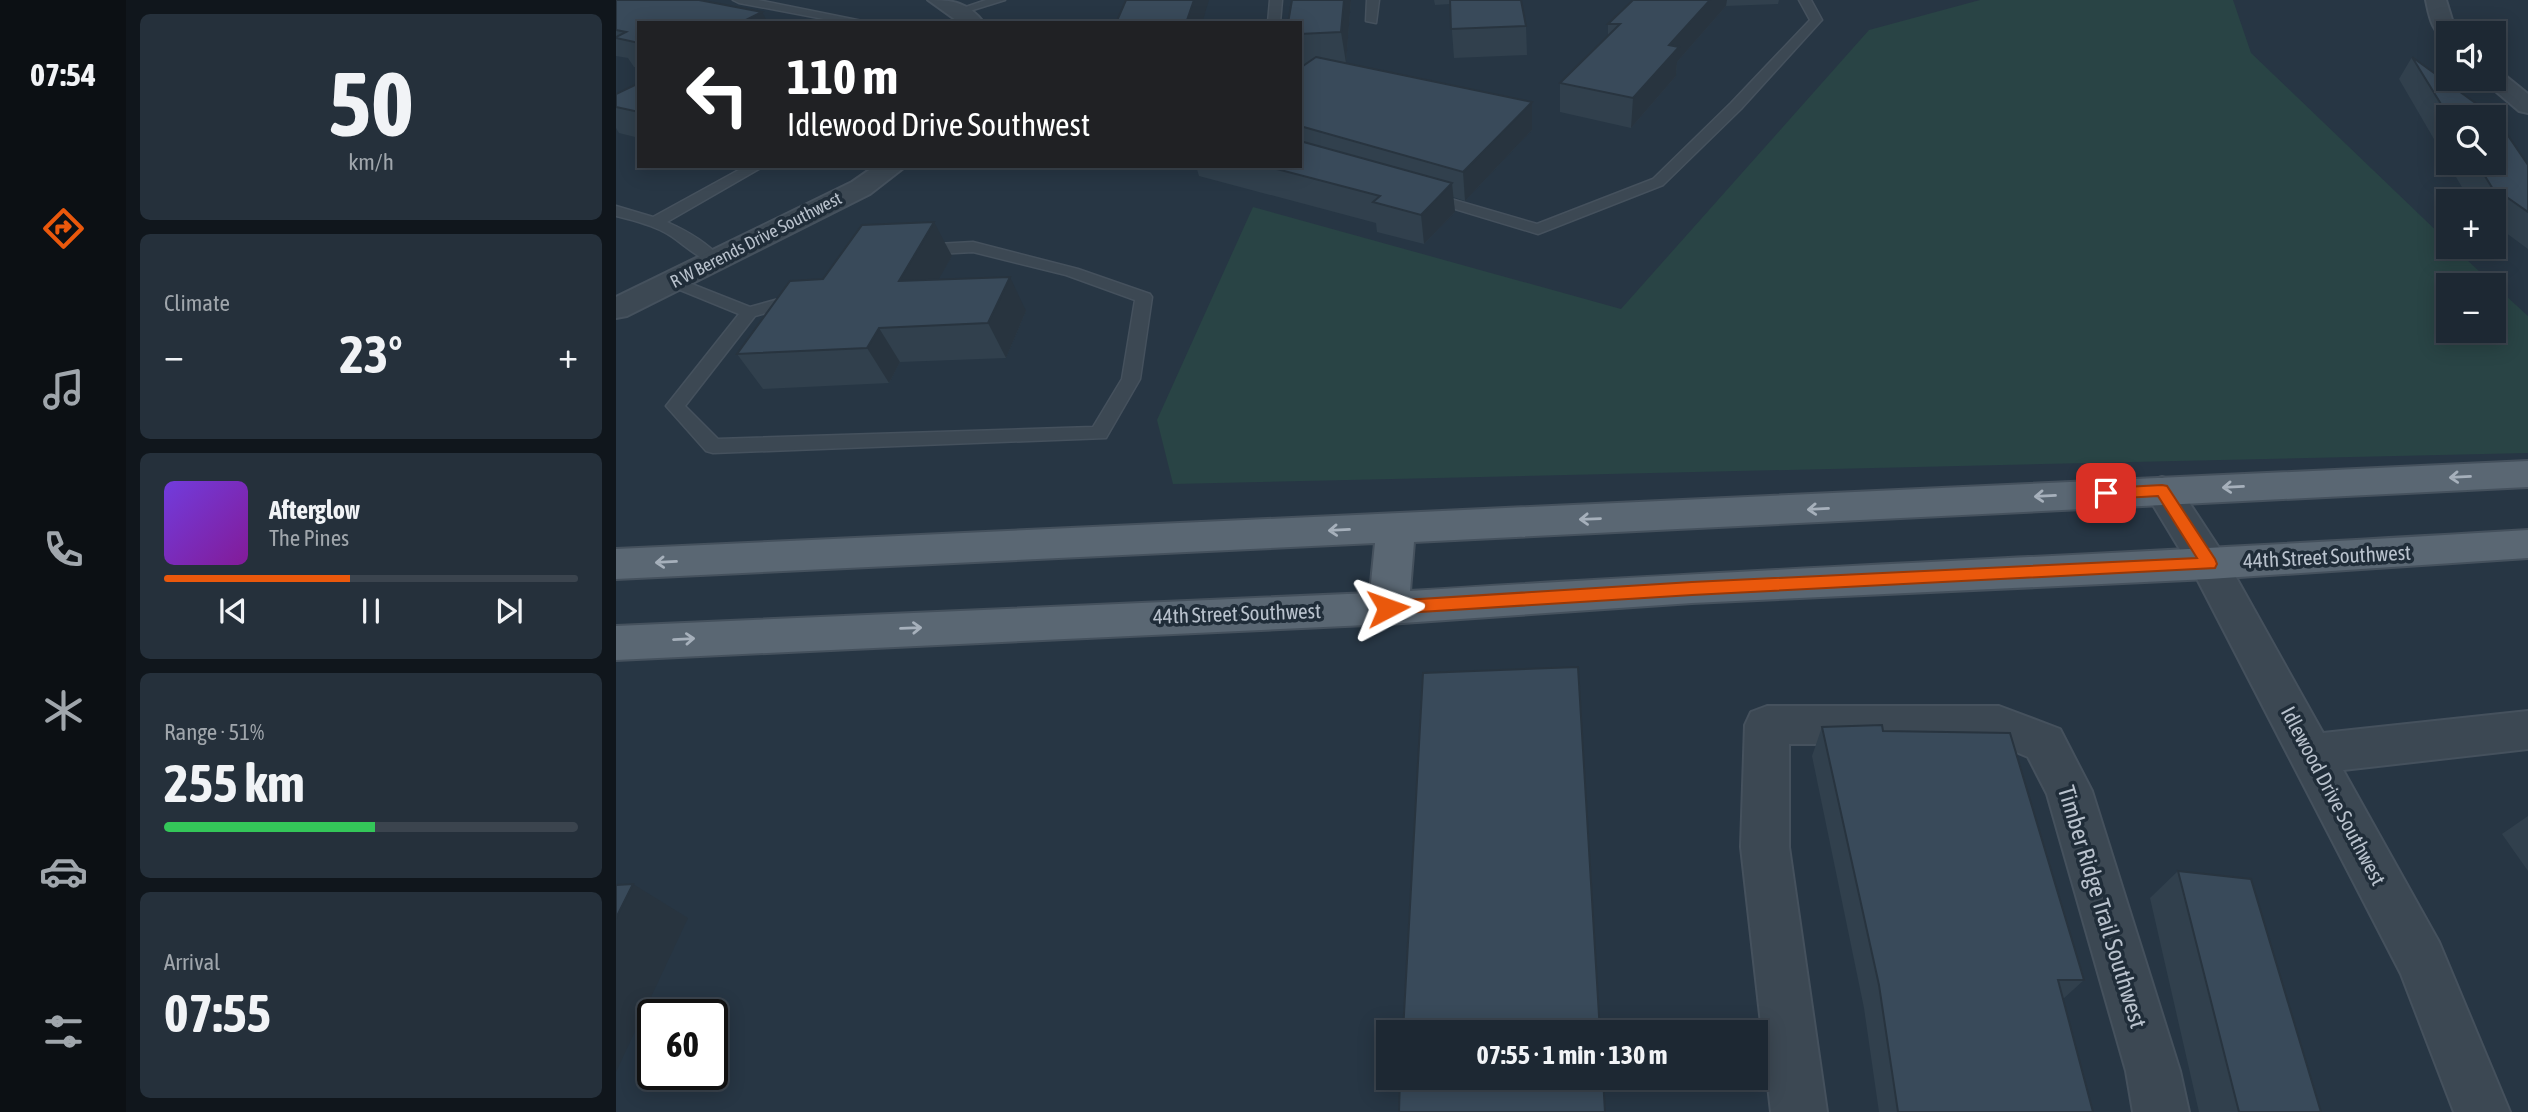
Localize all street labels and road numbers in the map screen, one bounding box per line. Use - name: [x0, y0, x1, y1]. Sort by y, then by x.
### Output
- street label: R W Berends Drive Southwest: [667, 187, 845, 292]
- street label: 44th Street Southwest: [2242, 540, 2412, 572]
- street label: 44th Street Southwest: [1152, 598, 1321, 628]
- street label: Idlewood Drive Southwest: [2277, 702, 2391, 889]
- street label: Timber Ridge Trail Southwest: [2053, 782, 2152, 1032]

